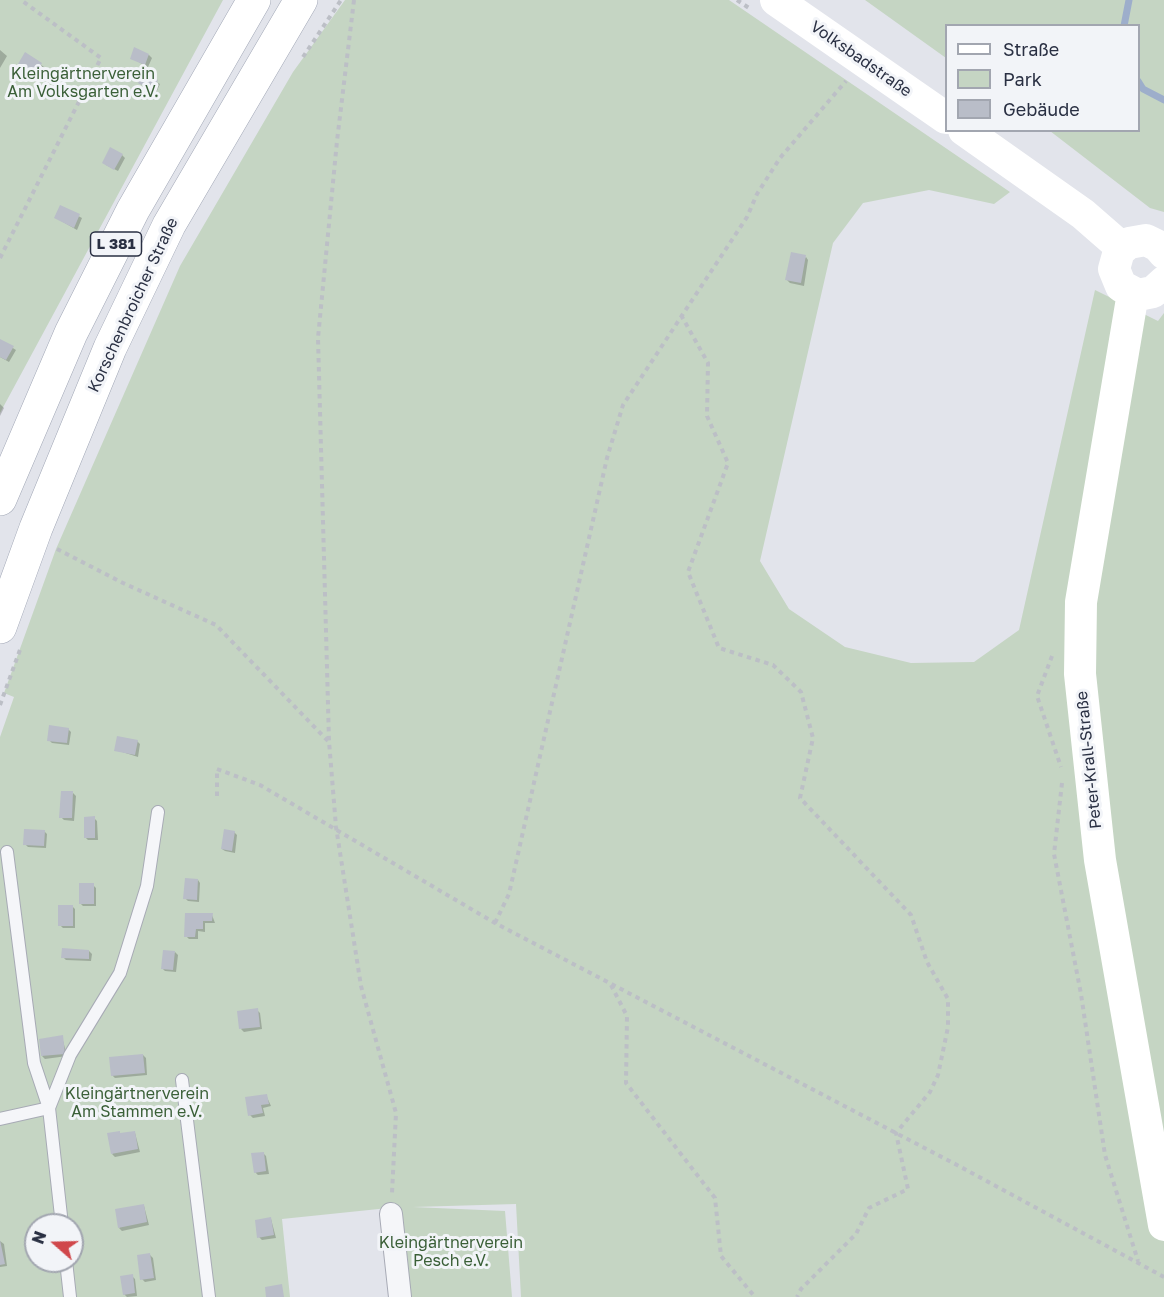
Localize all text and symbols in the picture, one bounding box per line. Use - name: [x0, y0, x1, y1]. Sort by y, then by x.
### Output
- street label: Volksbadstraße: [807, 17, 915, 101]
- legend: [945, 24, 1140, 132]
- text: Straße: [1003, 38, 1059, 60]
- park label: Kleingärtnerverein Am Volksgarten e.V.: [7, 64, 159, 102]
- text: Park: [1003, 68, 1042, 90]
- text: Gebäude: [1003, 98, 1080, 120]
- street label: Korschenbroicher Straße: [84, 215, 182, 395]
- road number: L 381: [90, 232, 142, 256]
- street label: Peter-Krall-Straße: [1072, 690, 1106, 830]
- park label: Kleingärtnerverein Am Stammen e.V.: [65, 1084, 209, 1122]
- north arrow: [24, 1213, 84, 1273]
- text: N: [27, 1228, 50, 1247]
- park label: Kleingärtnerverein Pesch e.V.: [379, 1233, 523, 1271]

